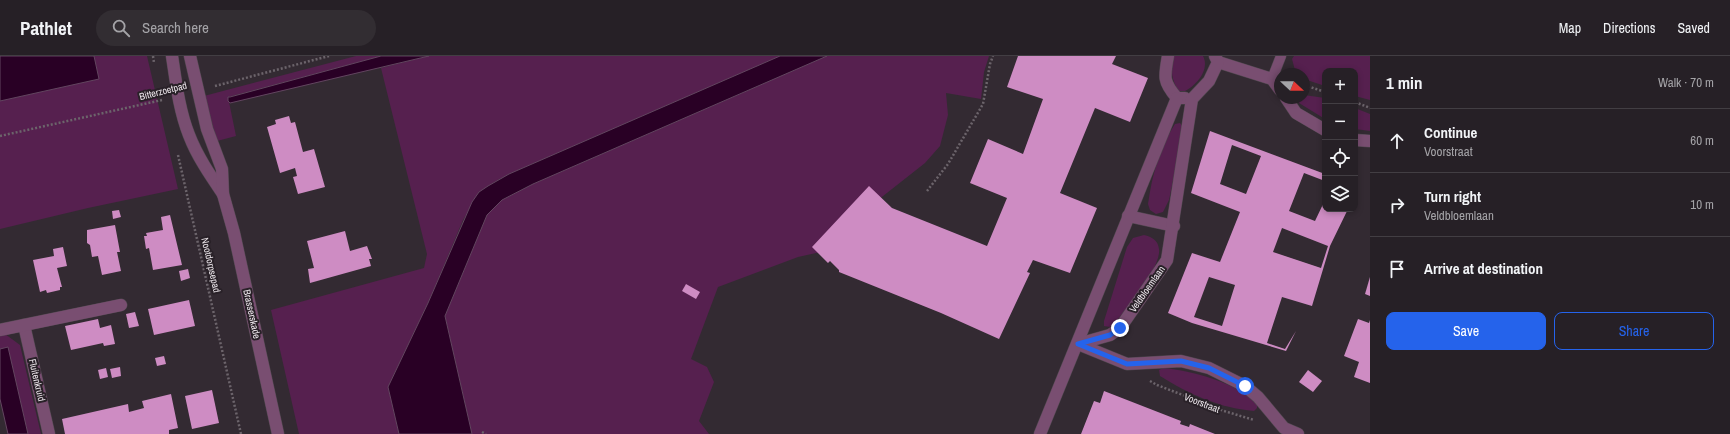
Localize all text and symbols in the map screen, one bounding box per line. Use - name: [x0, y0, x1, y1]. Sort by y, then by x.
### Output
- search box: [96, 10, 376, 46]
- text: Pathlet: [20, 15, 72, 41]
- icon: search: [110, 17, 132, 39]
- text: Search here: [142, 17, 209, 38]
- text: Map: [1559, 19, 1581, 37]
- text: Directions: [1603, 19, 1655, 37]
- text: Saved: [1677, 19, 1710, 37]
- north arrow: [1274, 68, 1310, 104]
- map controls: [1322, 68, 1358, 212]
- button: +: [1322, 68, 1358, 104]
- text: 1 min: [1386, 71, 1422, 94]
- text: Walk · 70 m: [1658, 74, 1714, 91]
- street label: Bitterzoetpad: [138, 79, 188, 103]
- button: −: [1322, 104, 1358, 140]
- text: Continue: [1424, 122, 1477, 143]
- icon: ahead: [1386, 130, 1408, 152]
- text: 60 m: [1690, 132, 1714, 149]
- button: locate: [1322, 140, 1358, 176]
- text: Voorstraat: [1424, 143, 1473, 160]
- button: layers: [1322, 176, 1358, 212]
- text: Turn right: [1424, 186, 1481, 207]
- icon: right: [1386, 194, 1408, 216]
- text: 10 m: [1690, 196, 1714, 213]
- text: Veldbloemlaan: [1424, 207, 1494, 224]
- street label: Nootdorpsepad: [198, 236, 224, 294]
- icon: arrive: [1386, 258, 1408, 280]
- text: Arrive at destination: [1424, 258, 1543, 279]
- street label: Veldbloemlaan: [1126, 263, 1168, 315]
- street label: Brasserskade: [240, 288, 264, 340]
- button: Save: [1386, 312, 1546, 350]
- button: Share: [1554, 312, 1714, 350]
- route end: [1111, 319, 1129, 337]
- street label: Fluitenkruid: [26, 357, 48, 403]
- route start: [1236, 377, 1254, 395]
- street label: Voorstraat: [1182, 390, 1222, 416]

